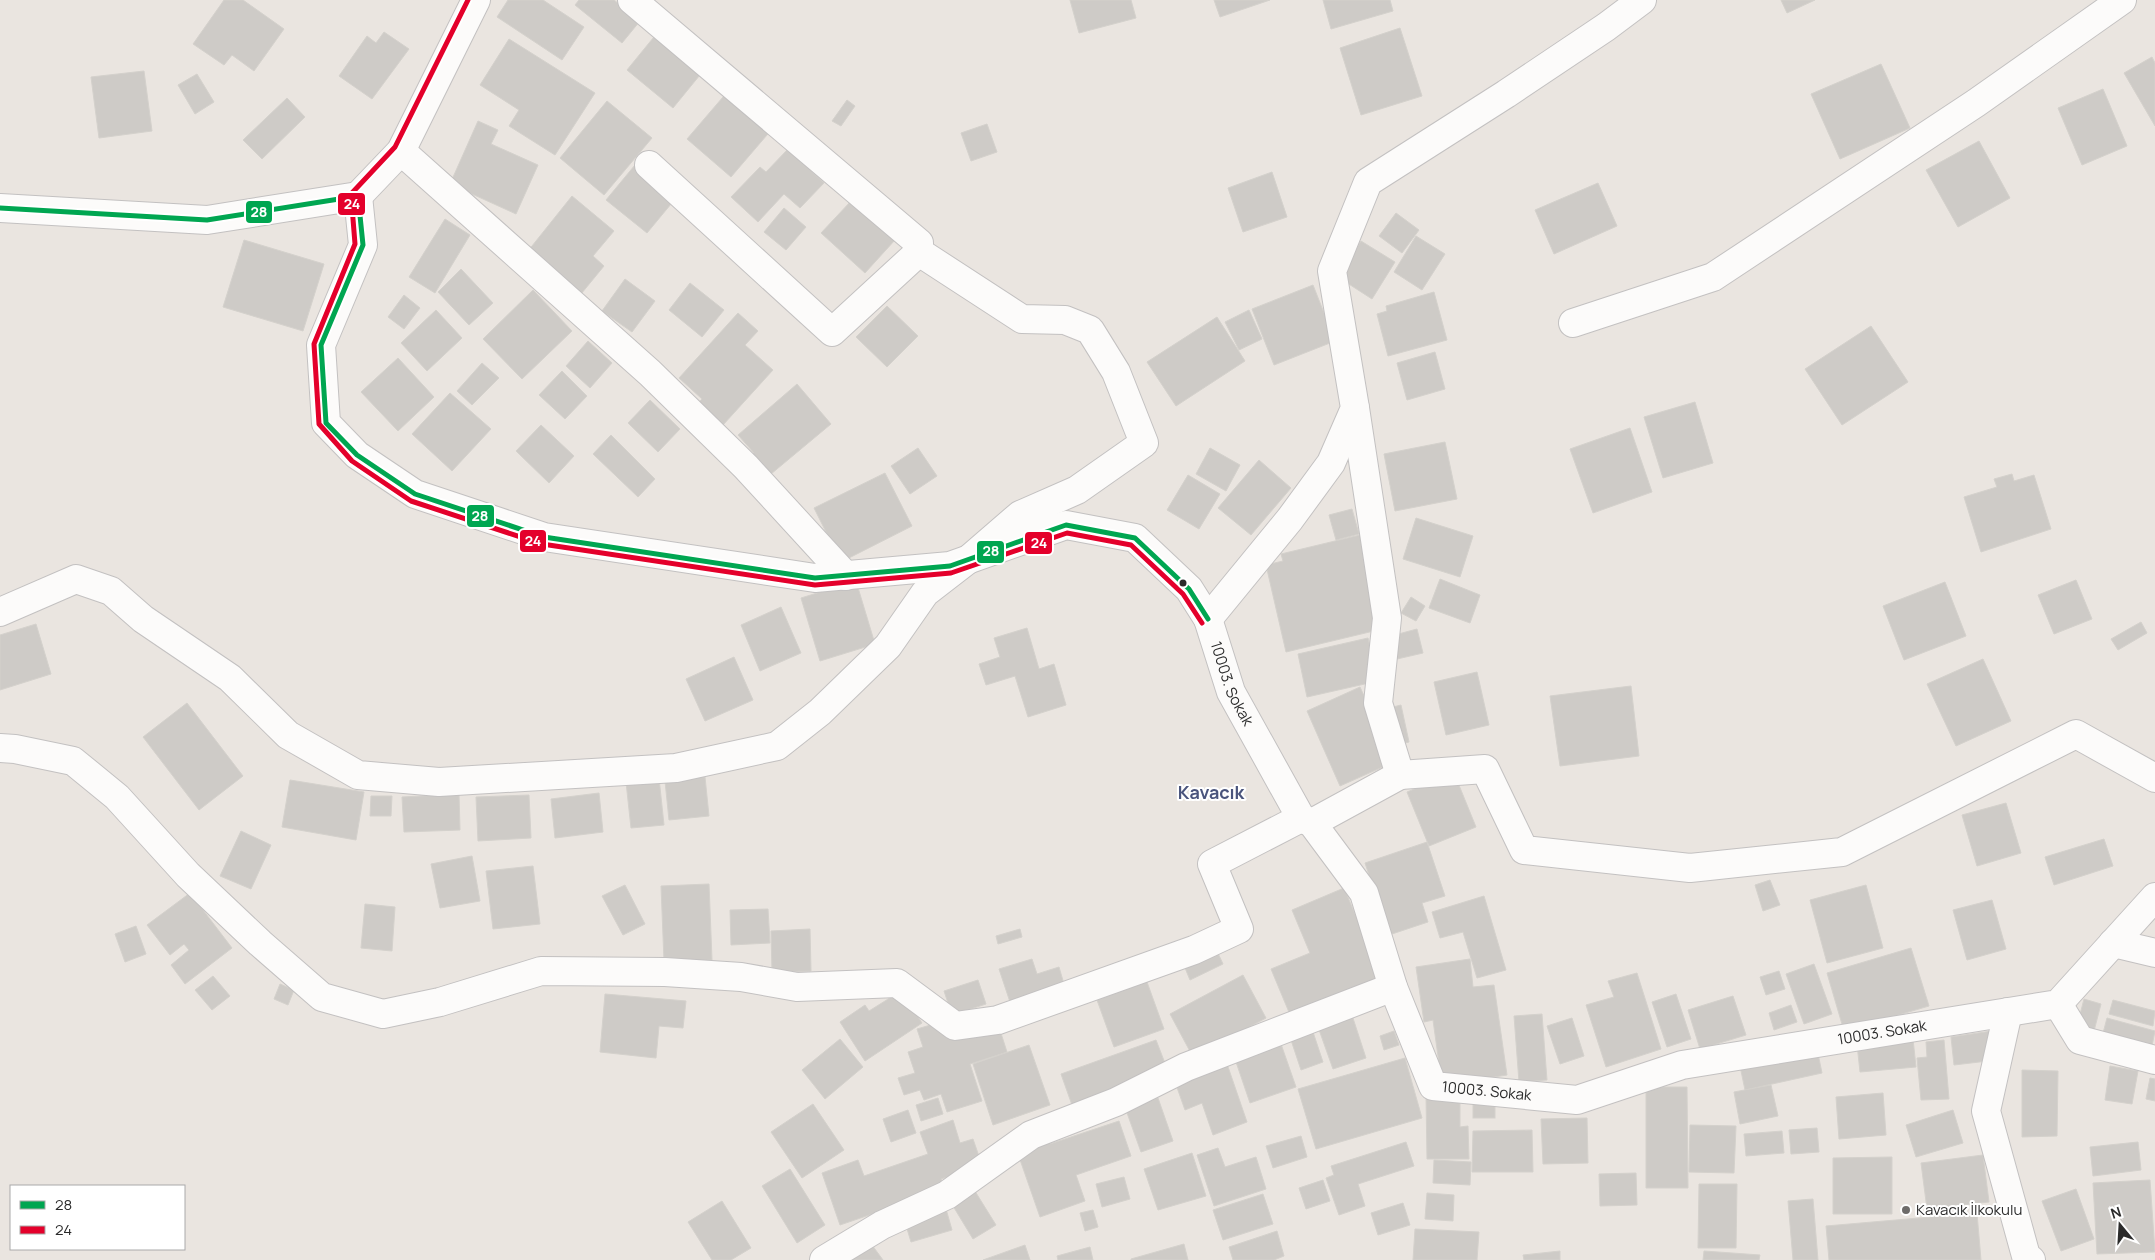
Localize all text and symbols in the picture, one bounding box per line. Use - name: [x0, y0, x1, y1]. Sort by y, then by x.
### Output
- line badge: 24: [337, 192, 366, 216]
- text: 24: [344, 194, 360, 213]
- line badge: 28: [245, 200, 273, 224]
- text: 28: [251, 202, 267, 221]
- line badge: 28: [466, 504, 495, 528]
- text: 28: [472, 506, 488, 525]
- line badge: 24: [519, 529, 547, 553]
- text: 24: [525, 531, 541, 550]
- line badge: 24: [1024, 531, 1053, 555]
- text: 24: [1031, 533, 1047, 552]
- line badge: 28: [976, 540, 1005, 564]
- text: 28: [983, 541, 999, 560]
- unlabelled marker: [1178, 578, 1188, 588]
- street label: 10003. Sokak: [1206, 639, 1259, 730]
- district label: Kavacık: [1178, 780, 1245, 804]
- street label: 10003. Sokak: [1836, 1014, 1928, 1050]
- street label: 10003. Sokak: [1441, 1076, 1533, 1106]
- legend: [10, 1185, 185, 1250]
- text: 28: [55, 1194, 72, 1215]
- place label: Kavacık İlkokulu: [1916, 1199, 2022, 1220]
- north arrow: [2095, 1200, 2145, 1250]
- text: N: [2108, 1202, 2124, 1223]
- marker: Kavacık İlkokulu: [1900, 1204, 1912, 1216]
- text: 24: [55, 1219, 72, 1240]

